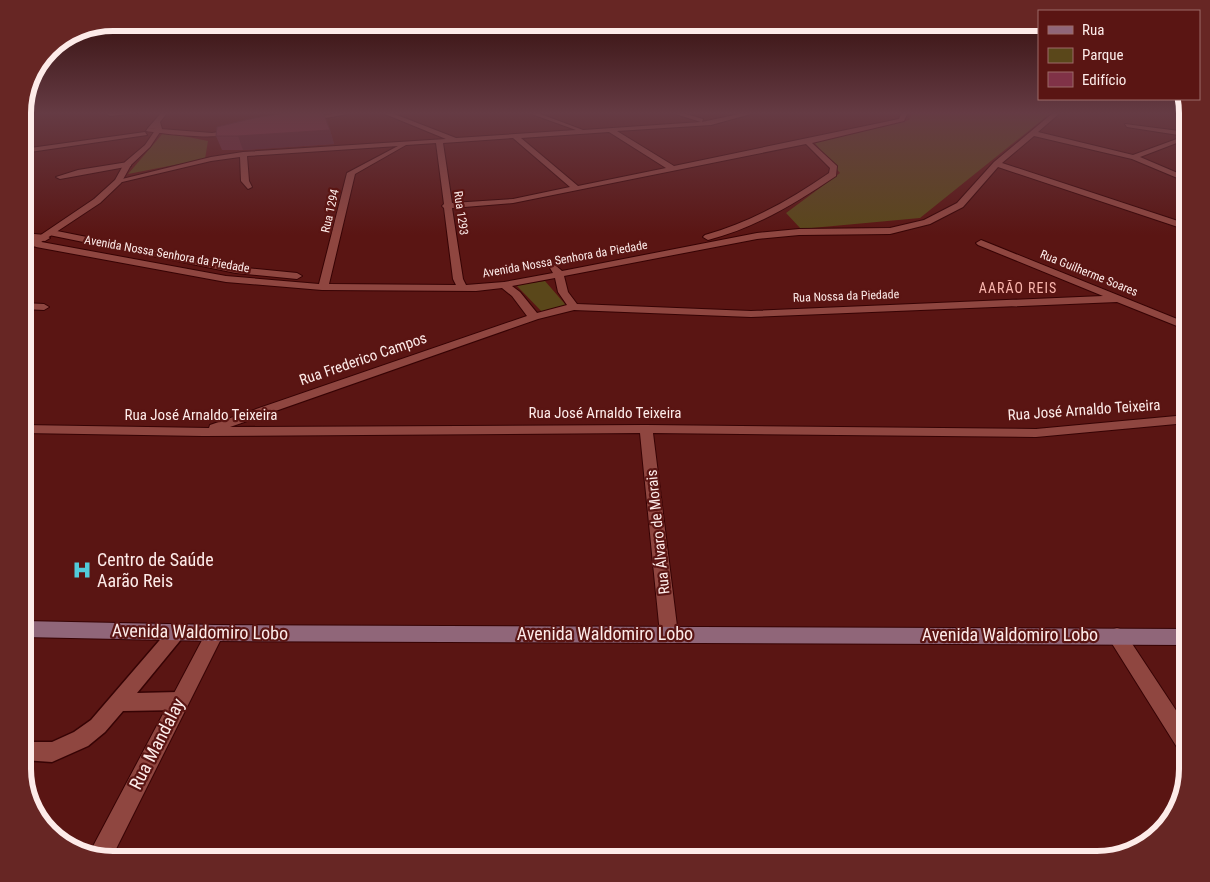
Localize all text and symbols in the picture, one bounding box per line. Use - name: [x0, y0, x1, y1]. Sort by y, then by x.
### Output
- legend: [1038, 10, 1200, 100]
- text: Rua: [1082, 21, 1104, 39]
- text: Parque: [1082, 46, 1124, 64]
- text: Edifício: [1082, 71, 1126, 89]
- street label: Rua 1294: [318, 188, 342, 234]
- street label: Rua 1293: [451, 190, 471, 236]
- street label: Avenida Nossa Senhora da Piedade: [83, 233, 251, 275]
- street label: Avenida Nossa Senhora da Piedade: [481, 238, 649, 280]
- street label: Rua Guilherme Soares: [1038, 247, 1140, 299]
- district label: AARÃO REIS: [979, 279, 1057, 296]
- street label: Rua Nossa da Piedade: [793, 287, 900, 305]
- street label: Rua Frederico Campos: [297, 329, 429, 389]
- street label: Rua José Arnaldo Teixeira: [1007, 396, 1161, 424]
- street label: Rua José Arnaldo Teixeira: [528, 404, 682, 422]
- street label: Rua José Arnaldo Teixeira: [124, 406, 278, 424]
- street label: Rua Álvaro de Morais: [642, 469, 674, 595]
- place label: Centro de Saúde Aarão Reis: [97, 549, 214, 591]
- hospital icon: Centro de Saúde Aarão Reis: [71, 559, 93, 581]
- street label: Avenida Waldomiro Lobo: [112, 619, 288, 644]
- street label: Avenida Waldomiro Lobo: [517, 623, 693, 644]
- street label: Avenida Waldomiro Lobo: [922, 624, 1098, 645]
- street label: Rua Mandalay: [125, 694, 189, 793]

